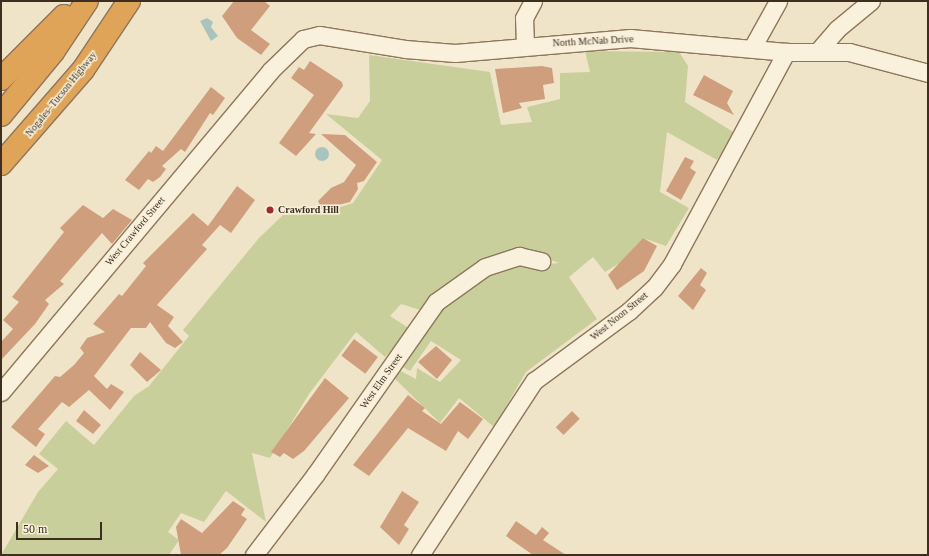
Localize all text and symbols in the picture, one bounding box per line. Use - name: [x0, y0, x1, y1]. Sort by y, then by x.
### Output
- street label: North McNab Drive: [552, 33, 634, 49]
- street label: Nogales–Tucson Highway: [23, 49, 99, 139]
- street label: West Crawford Street: [103, 194, 167, 268]
- place label: Crawford Hill: [278, 204, 339, 216]
- marker: Crawford Hill: [265, 205, 275, 215]
- street label: West Noon Street: [588, 289, 650, 343]
- street label: West Elm Street: [358, 351, 404, 411]
- scale bar: [18, 514, 104, 540]
- text: 50 m: [23, 522, 47, 536]

